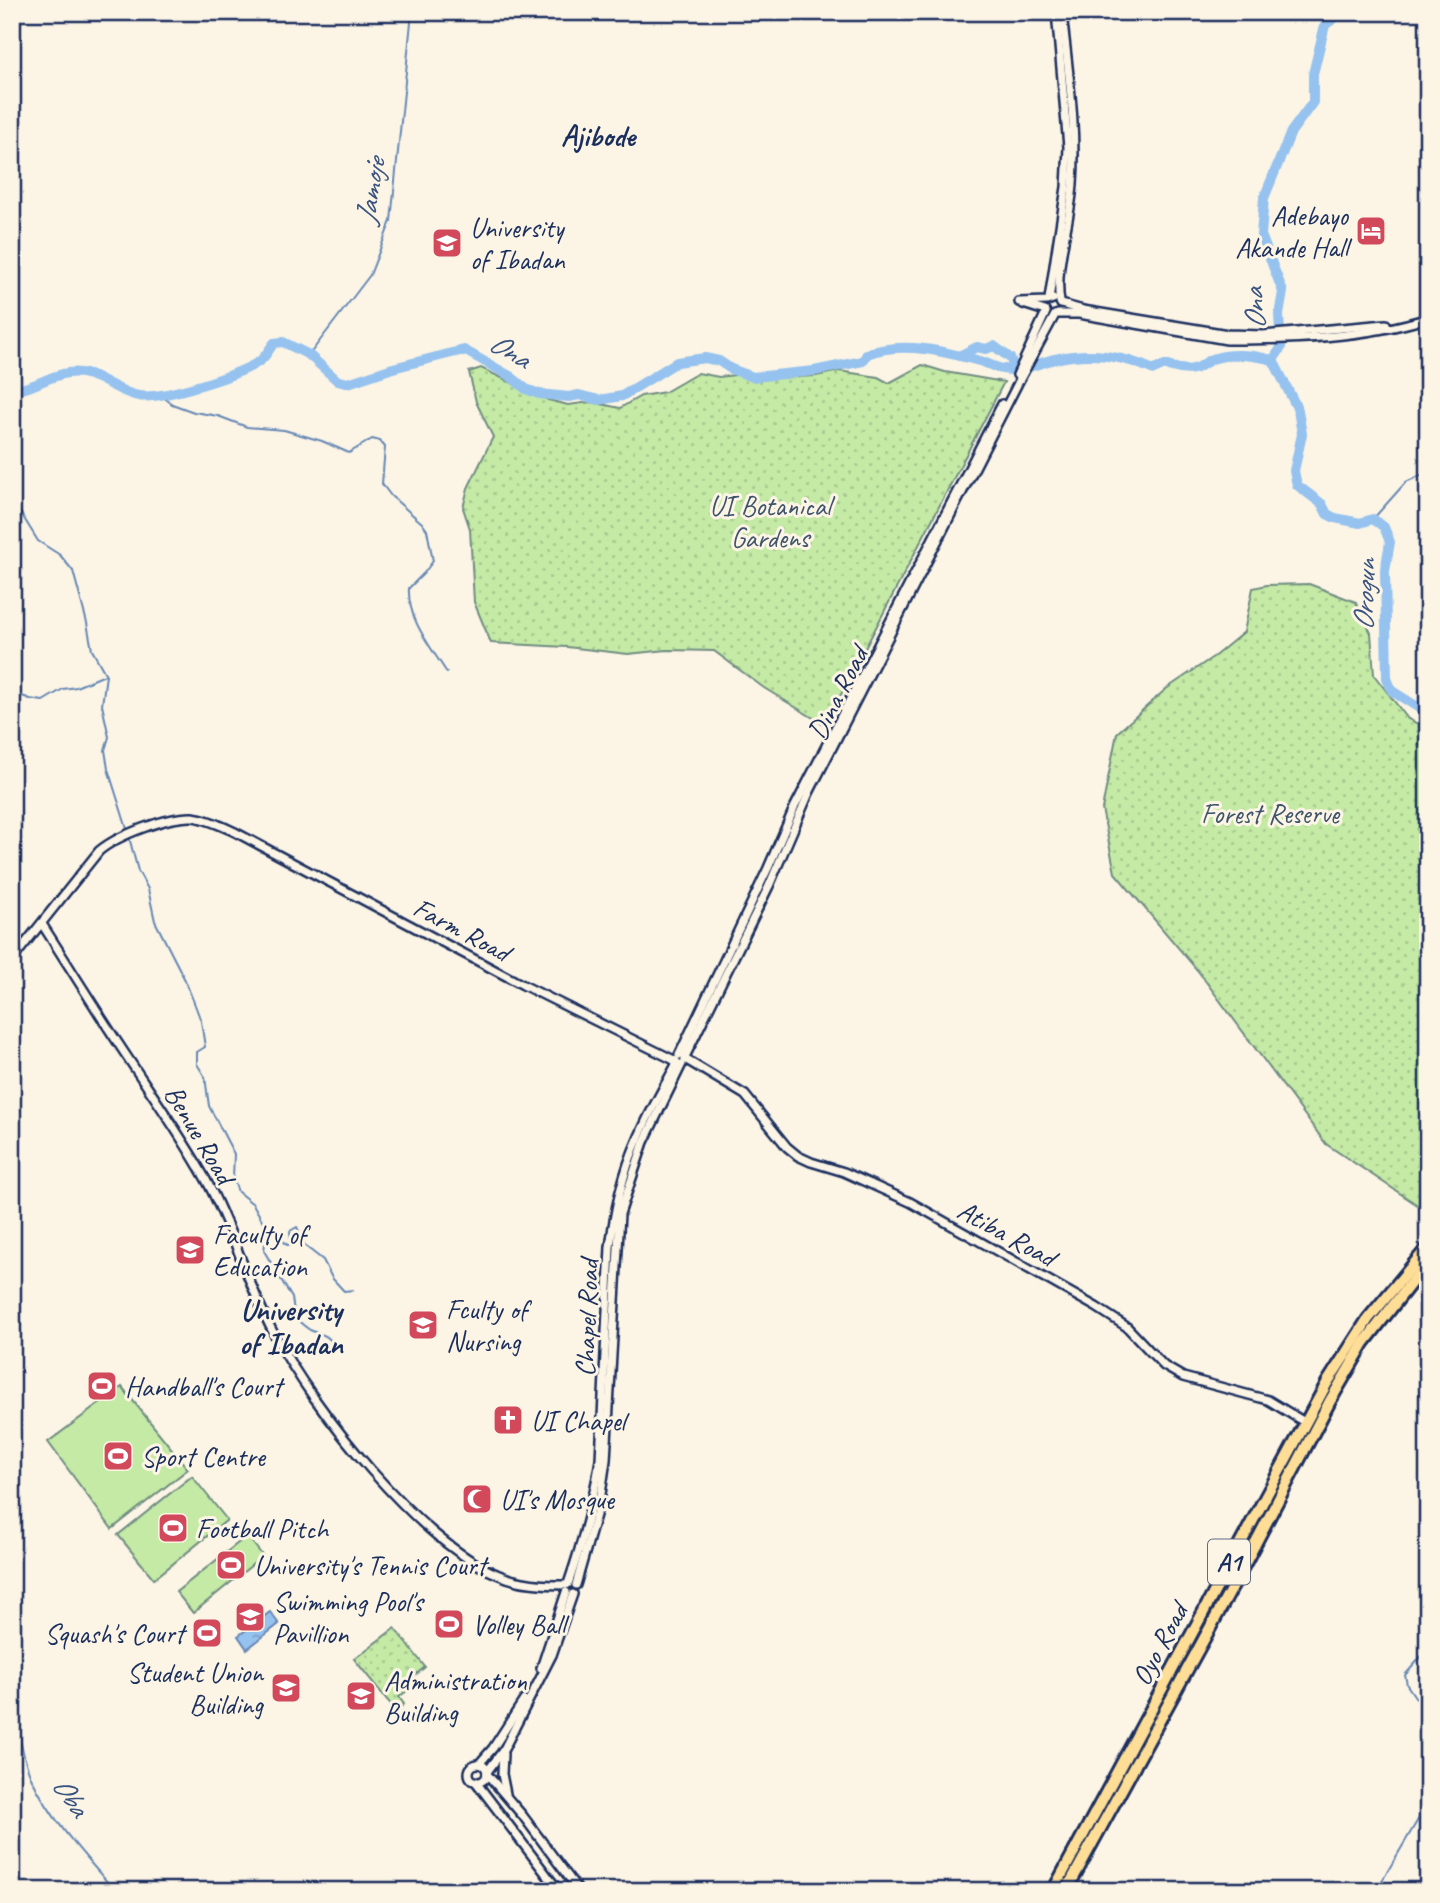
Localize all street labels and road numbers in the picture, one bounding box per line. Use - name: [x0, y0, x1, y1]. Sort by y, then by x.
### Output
- street label: Dina Road: [799, 637, 877, 746]
- street label: Farm Road: [407, 889, 520, 971]
- street label: Benue Road: [157, 1079, 245, 1193]
- street label: Atiba Road: [952, 1192, 1065, 1277]
- street label: Chapel Road: [567, 1255, 606, 1377]
- road number: A1: [1208, 1540, 1250, 1584]
- street label: Oyo Road: [1123, 1594, 1197, 1691]

